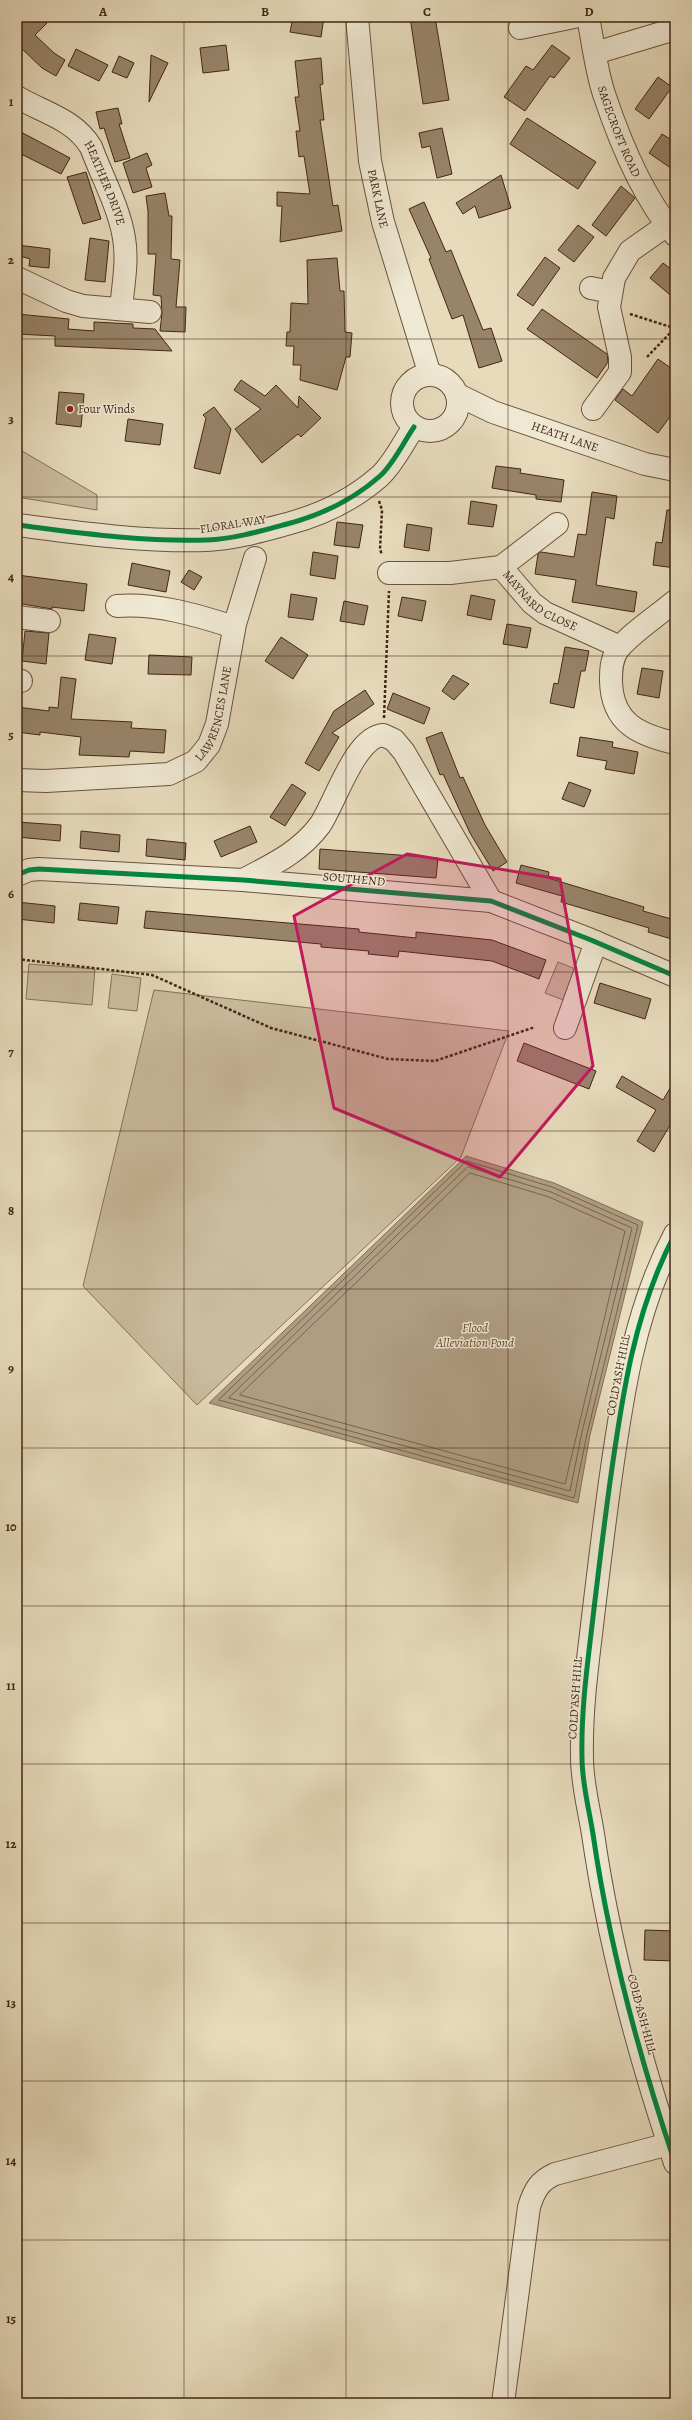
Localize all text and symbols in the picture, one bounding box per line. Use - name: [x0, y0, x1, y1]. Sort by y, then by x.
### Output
- text: A: [98, 3, 108, 20]
- text: B: [261, 3, 269, 20]
- text: C: [423, 3, 431, 20]
- text: D: [584, 3, 594, 20]
- street label: SAGECROFT ROAD: [594, 84, 644, 180]
- text: 1: [9, 93, 14, 110]
- street label: HEATHER DRIVE: [81, 137, 129, 227]
- street label: PARK LANE: [364, 168, 392, 230]
- text: 2: [8, 251, 15, 268]
- place label: Four Winds: [78, 401, 135, 417]
- marker: Four Winds: [65, 404, 75, 414]
- text: 3: [8, 410, 14, 427]
- street label: HEATH LANE: [529, 418, 601, 456]
- street label: FLORAL WAY: [199, 511, 268, 537]
- street label: MAYNARD CLOSE: [499, 567, 580, 635]
- text: 4: [8, 568, 14, 585]
- street label: LAWRENCES LANE: [191, 665, 235, 765]
- text: 5: [8, 726, 14, 743]
- street label: SOUTHEND: [322, 868, 386, 890]
- text: 6: [8, 885, 14, 902]
- text: 7: [8, 1043, 14, 1060]
- text: 8: [8, 1202, 14, 1219]
- water label: Flood Alleviation Pond: [435, 1319, 514, 1351]
- street label: COLD ASH HILL: [602, 1332, 634, 1417]
- text: 9: [8, 1360, 14, 1377]
- text: 10: [5, 1518, 17, 1535]
- street label: COLD ASH HILL: [564, 1655, 586, 1740]
- text: 11: [6, 1677, 16, 1694]
- text: 12: [6, 1835, 17, 1852]
- street label: COLD ASH HILL: [624, 1972, 661, 2057]
- text: 13: [6, 1994, 17, 2011]
- text: 14: [6, 2152, 16, 2169]
- text: 15: [6, 2310, 17, 2327]

